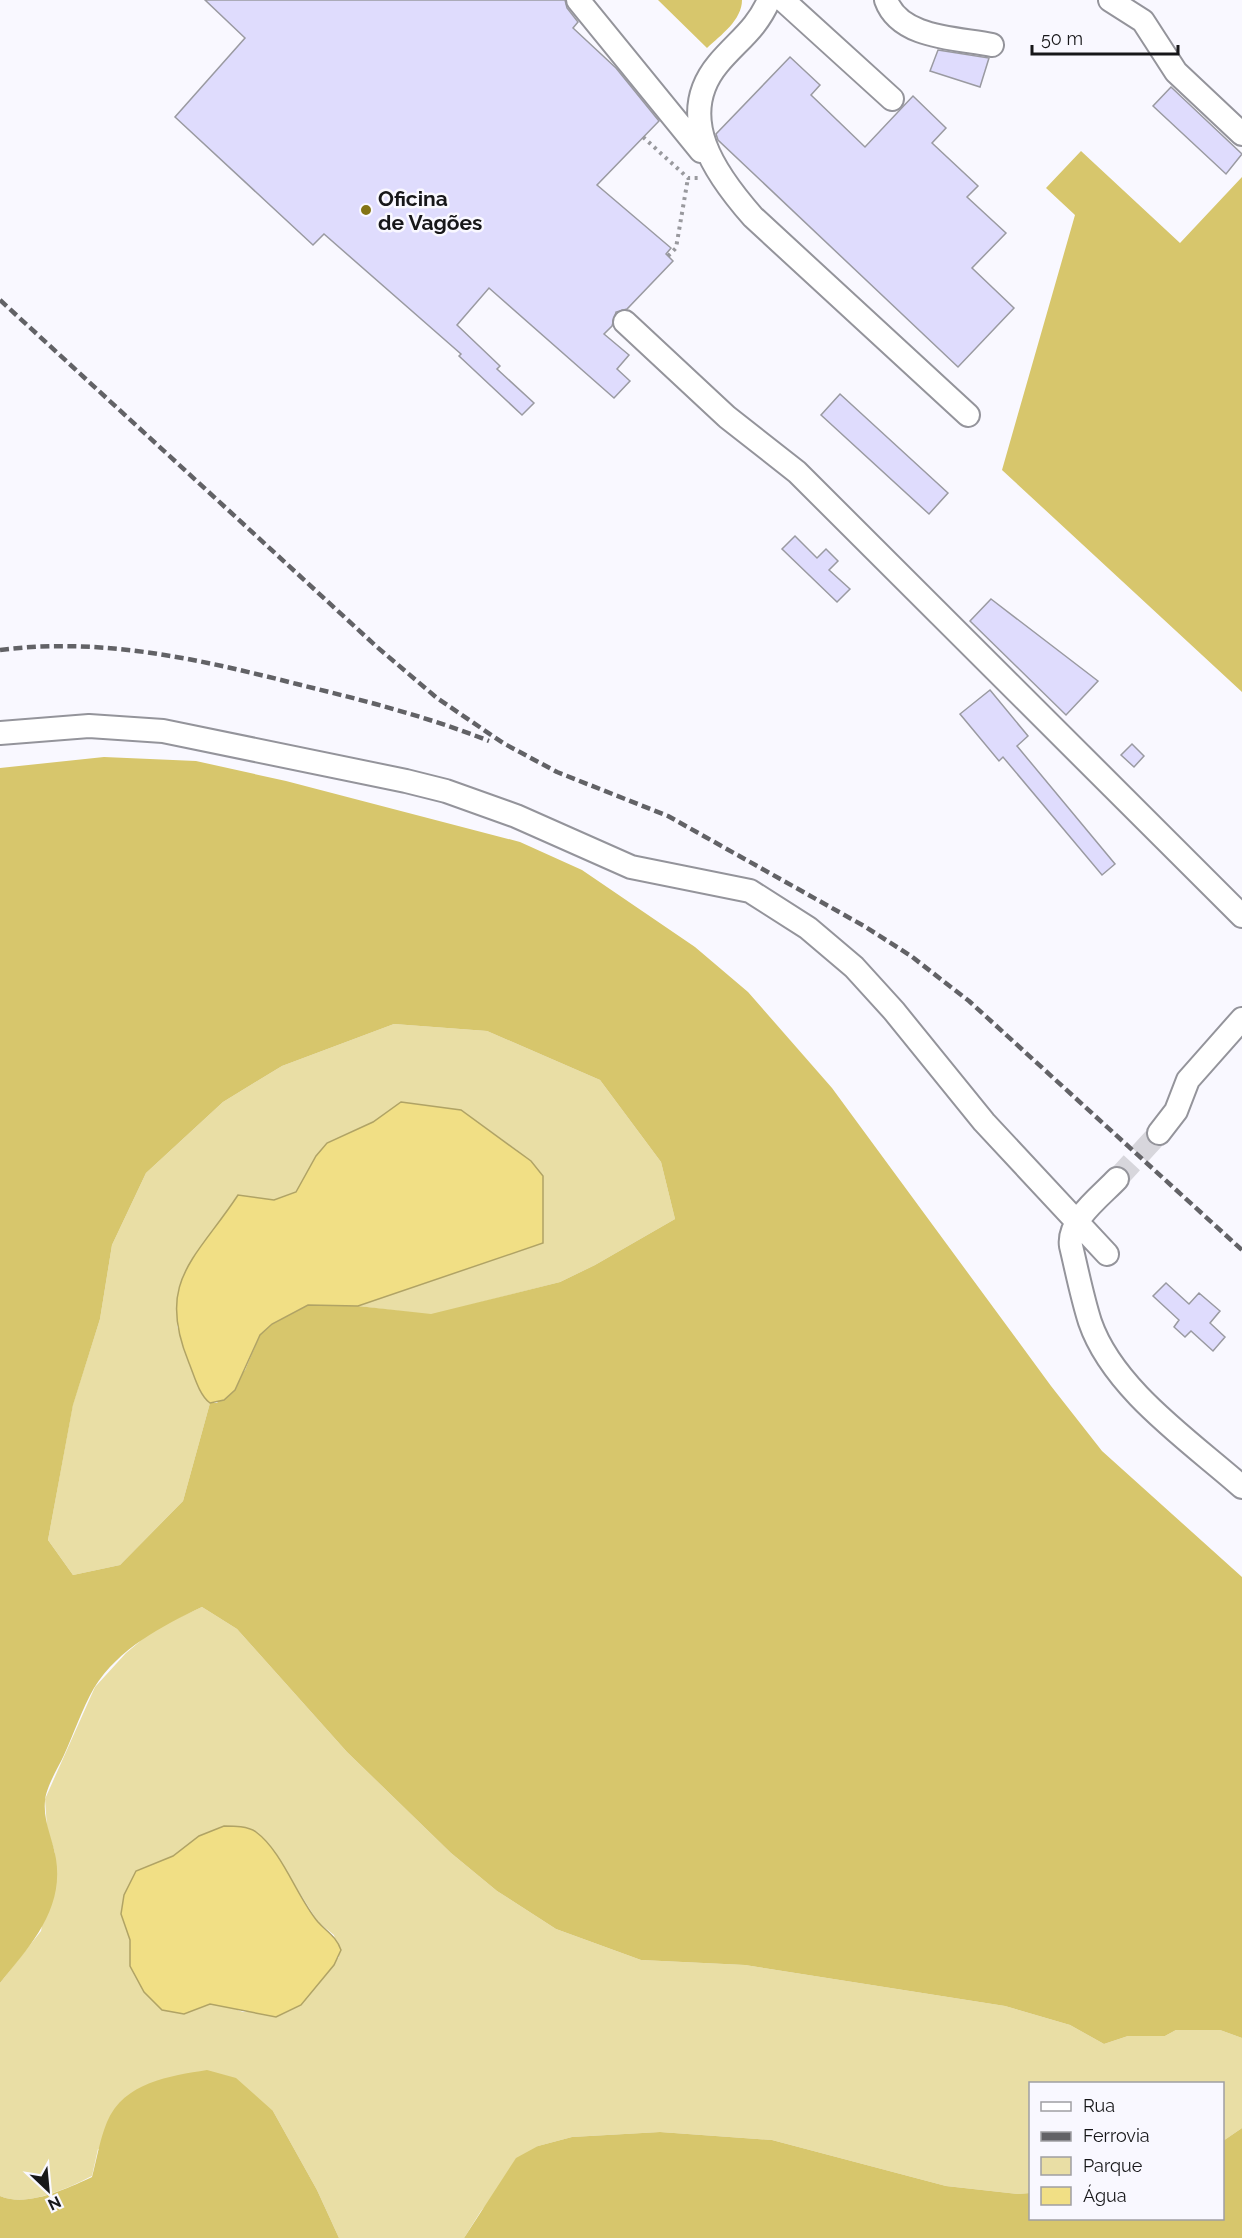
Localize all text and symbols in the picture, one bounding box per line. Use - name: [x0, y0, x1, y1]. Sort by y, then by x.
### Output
- scale bar: [1032, 18, 1178, 56]
- text: 50 m: [1041, 28, 1083, 49]
- place label: Oficina de Vagões: [378, 186, 483, 235]
- marker: Oficina de Vagões: [359, 203, 373, 217]
- legend: [1029, 2082, 1224, 2220]
- text: Rua: [1083, 2095, 1115, 2116]
- text: Ferrovia: [1083, 2125, 1150, 2146]
- text: Parque: [1083, 2155, 1143, 2176]
- north arrow: [18, 2160, 78, 2220]
- text: Água: [1083, 2184, 1127, 2206]
- text: N: [45, 2192, 64, 2214]

